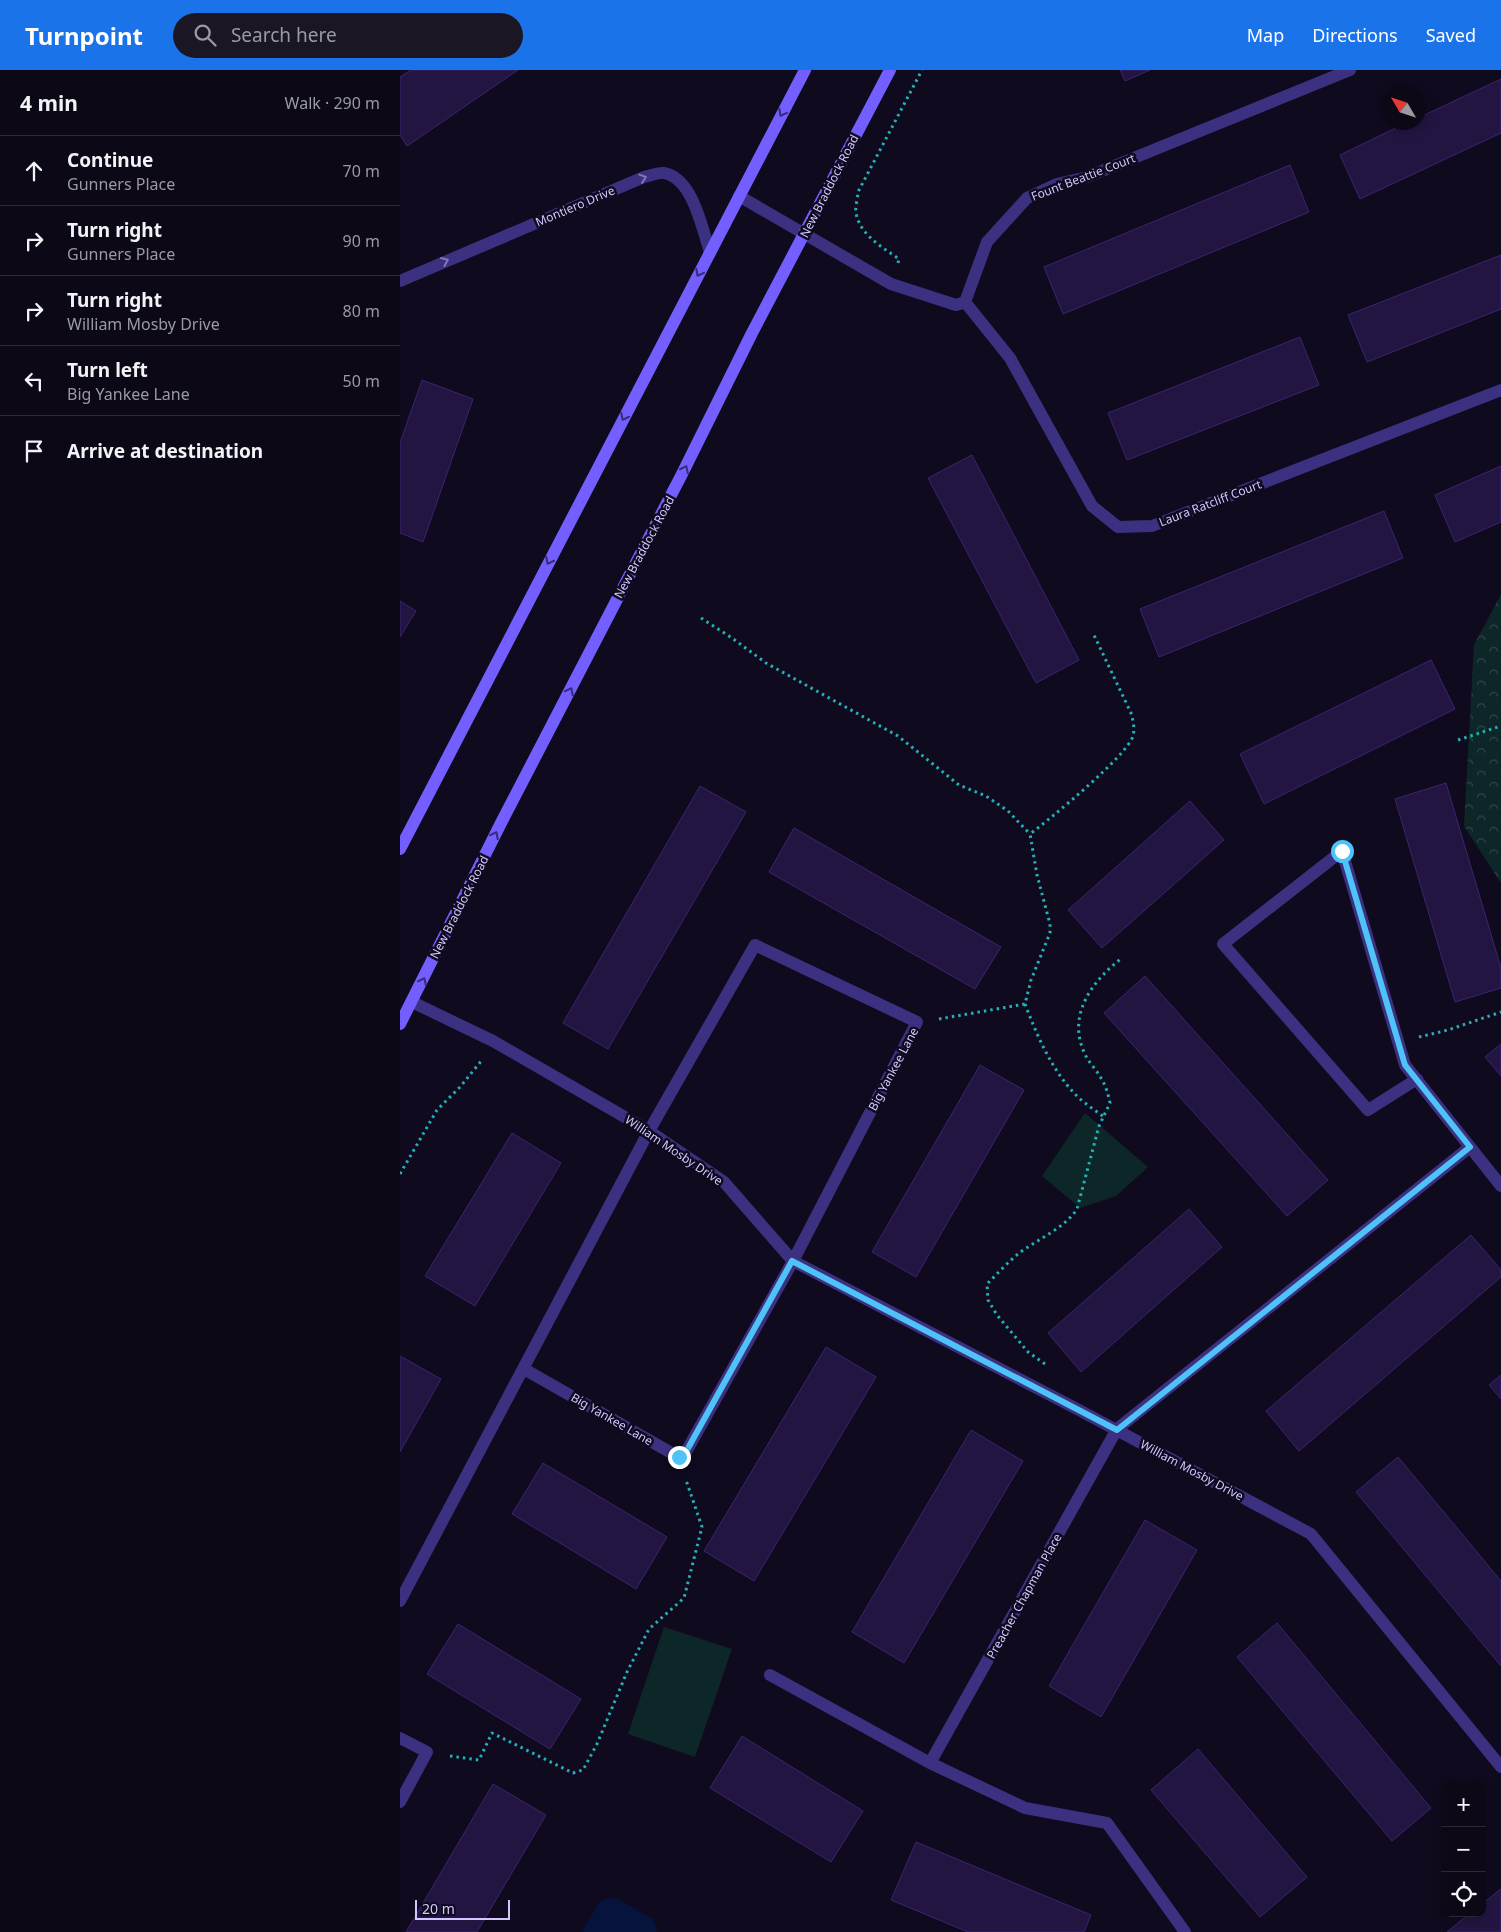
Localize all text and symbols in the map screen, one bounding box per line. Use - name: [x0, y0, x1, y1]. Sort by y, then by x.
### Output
- search box: [173, 13, 523, 58]
- text: Turnpoint: [25, 19, 143, 52]
- icon: search: [191, 21, 219, 49]
- text: Search here: [231, 22, 337, 48]
- text: Map: [1247, 23, 1284, 47]
- text: Directions: [1312, 23, 1398, 47]
- text: Saved: [1426, 23, 1476, 47]
- north arrow: [1381, 85, 1426, 130]
- text: 4 min: [20, 89, 78, 117]
- text: Walk · 290 m: [285, 92, 380, 114]
- one-way arrow: [778, 108, 788, 117]
- street label: New Braddock Road: [796, 132, 862, 240]
- text: Continue: [67, 147, 153, 173]
- street label: Fount Beattie Court: [1028, 149, 1138, 205]
- icon: ahead: [20, 157, 48, 185]
- text: 70 m: [343, 160, 380, 182]
- text: Gunners Place: [67, 173, 175, 195]
- one-way arrow: [638, 174, 647, 184]
- street label: Montiero Drive: [533, 182, 617, 230]
- text: Turn right: [67, 217, 162, 243]
- icon: right: [20, 227, 48, 255]
- text: 90 m: [343, 230, 380, 252]
- text: Gunners Place: [67, 243, 175, 265]
- one-way arrow: [440, 257, 449, 268]
- one-way arrow: [695, 268, 705, 277]
- text: Turn right: [67, 287, 162, 313]
- icon: right: [20, 297, 48, 325]
- text: 80 m: [343, 300, 380, 322]
- text: William Mosby Drive: [67, 313, 220, 335]
- text: Turn left: [67, 357, 148, 383]
- icon: left: [20, 367, 48, 395]
- text: 50 m: [343, 370, 380, 392]
- text: Big Yankee Lane: [67, 383, 190, 405]
- one-way arrow: [620, 412, 630, 421]
- icon: arrive: [20, 437, 48, 465]
- text: Arrive at destination: [67, 438, 263, 464]
- one-way arrow: [678, 465, 689, 474]
- street label: Laura Ratcliff Court: [1156, 475, 1264, 530]
- street label: New Braddock Road: [610, 493, 678, 601]
- one-way arrow: [545, 556, 555, 565]
- one-way arrow: [564, 687, 574, 696]
- one-way arrow: [489, 832, 499, 841]
- route start: [1331, 840, 1354, 863]
- street label: New Braddock Road: [426, 853, 492, 961]
- one-way arrow: [416, 977, 427, 986]
- street label: Big Yankee Lane: [864, 1024, 922, 1114]
- street label: William Mosby Drive: [622, 1111, 726, 1189]
- street label: Big Yankee Lane: [568, 1389, 656, 1449]
- street label: William Mosby Drive: [1137, 1436, 1247, 1505]
- route end: [668, 1446, 691, 1469]
- street label: Preacher Chapman Place: [982, 1530, 1066, 1662]
- map controls: [1441, 1782, 1486, 1917]
- button: +: [1441, 1782, 1486, 1827]
- button: −: [1441, 1827, 1486, 1872]
- button: locate: [1441, 1872, 1486, 1917]
- scale bar: [415, 1897, 510, 1920]
- text: 20 m: [422, 1899, 455, 1918]

